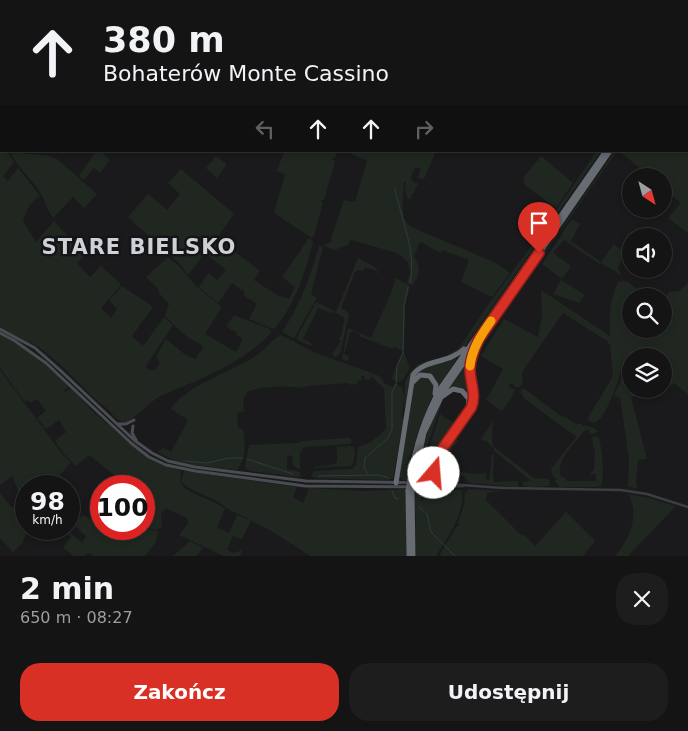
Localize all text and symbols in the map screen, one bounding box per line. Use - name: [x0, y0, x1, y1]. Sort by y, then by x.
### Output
- icon: ahead: [20, 20, 85, 85]
- text: 380 m: [103, 20, 225, 60]
- text: Bohaterów Monte Cassino: [103, 61, 389, 86]
- icon: left: [251, 115, 279, 143]
- icon: ahead: [304, 115, 332, 143]
- icon: ahead: [357, 115, 385, 143]
- icon: right: [410, 115, 438, 143]
- north arrow: [622, 168, 672, 218]
- map controls: [622, 168, 672, 398]
- pin: [518, 202, 560, 253]
- icon: arrive: [525, 209, 553, 237]
- button: sound: [622, 228, 672, 278]
- district label: STARE BIELSKO: [42, 235, 236, 259]
- button: search: [622, 288, 672, 338]
- button: layers: [622, 348, 672, 398]
- position arrow: [407, 446, 459, 498]
- speed limit sign: 100: [90, 475, 155, 540]
- text: 98: [30, 487, 65, 516]
- text: km/h: [32, 513, 63, 527]
- text: 2 min: [20, 571, 114, 606]
- button: close: [616, 573, 668, 625]
- text: 650 m · 08:27: [20, 608, 133, 627]
- button: Zakończ: [20, 663, 339, 721]
- button: Udostępnij: [349, 663, 668, 721]

